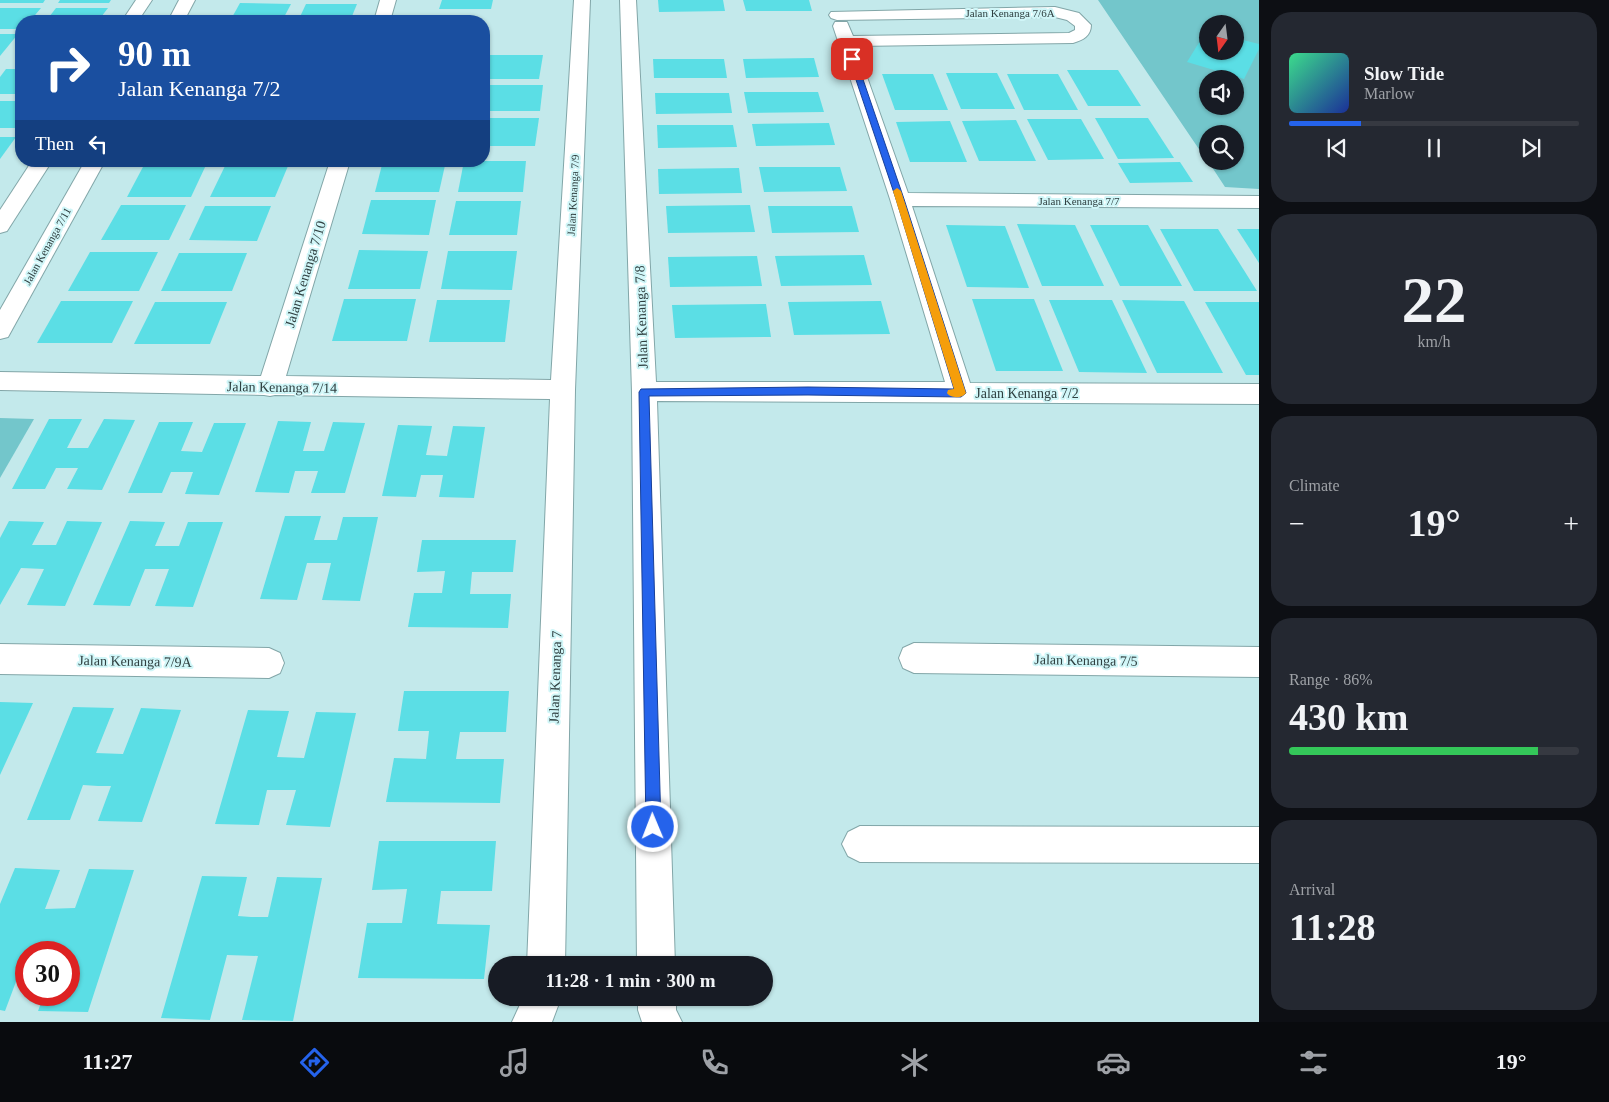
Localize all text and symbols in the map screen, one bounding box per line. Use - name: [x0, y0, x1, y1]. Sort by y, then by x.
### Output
- street label: Jalan Kenanga 7/6A: [965, 7, 1055, 19]
- north arrow: [1199, 15, 1244, 60]
- map controls: [1199, 15, 1244, 170]
- icon: right: [35, 35, 100, 100]
- text: 90 m: [118, 35, 191, 74]
- pin: [831, 38, 873, 80]
- icon: arrive: [838, 45, 866, 73]
- text: Slow Tide: [1364, 63, 1444, 84]
- button: sound: [1199, 70, 1244, 115]
- text: Jalan Kenanga 7/2: [118, 76, 281, 101]
- text: Marlow: [1364, 85, 1415, 102]
- button: search: [1199, 125, 1244, 170]
- icon: left: [84, 130, 112, 158]
- text: Then: [35, 133, 74, 154]
- icon: previous: [1323, 134, 1351, 162]
- icon: pause: [1420, 134, 1448, 162]
- icon: next: [1517, 134, 1545, 162]
- street label: Jalan Kenanga 7/9: [565, 154, 581, 236]
- street label: Jalan Kenanga 7/7: [1038, 195, 1120, 207]
- street label: Jalan Kenanga 7/11: [21, 205, 73, 287]
- street label: Jalan Kenanga 7/10: [282, 219, 329, 329]
- text: 22: [1402, 264, 1467, 336]
- street label: Jalan Kenanga 7/8: [632, 265, 651, 369]
- text: km/h: [1418, 333, 1450, 350]
- street label: Jalan Kenanga 7/14: [227, 379, 337, 396]
- street label: Jalan Kenanga 7/2: [975, 386, 1079, 401]
- text: Climate: [1289, 477, 1340, 494]
- text: 19°: [1407, 502, 1461, 544]
- text: −: [1289, 508, 1305, 539]
- text: +: [1563, 508, 1579, 539]
- street label: Jalan Kenanga 7: [546, 631, 565, 724]
- street label: Jalan Kenanga 7/5: [1034, 652, 1138, 669]
- street label: Jalan Kenanga 7/9A: [78, 653, 193, 670]
- text: Range · 86%: [1289, 671, 1373, 688]
- text: 430 km: [1289, 696, 1408, 738]
- position arrow: [626, 800, 678, 852]
- text: Arrival: [1289, 881, 1335, 898]
- text: 11:28: [1289, 906, 1376, 948]
- speed limit sign: 30: [15, 941, 80, 1006]
- text: 11:28 · 1 min · 300 m: [546, 970, 715, 991]
- icon: directions: [297, 1045, 332, 1080]
- icon: music: [497, 1045, 532, 1080]
- icon: phone: [697, 1045, 732, 1080]
- icon: climate: [897, 1045, 932, 1080]
- icon: car: [1096, 1045, 1131, 1080]
- icon: filters: [1296, 1045, 1331, 1080]
- text: 11:27: [82, 1049, 133, 1074]
- text: 19°: [1496, 1049, 1527, 1074]

